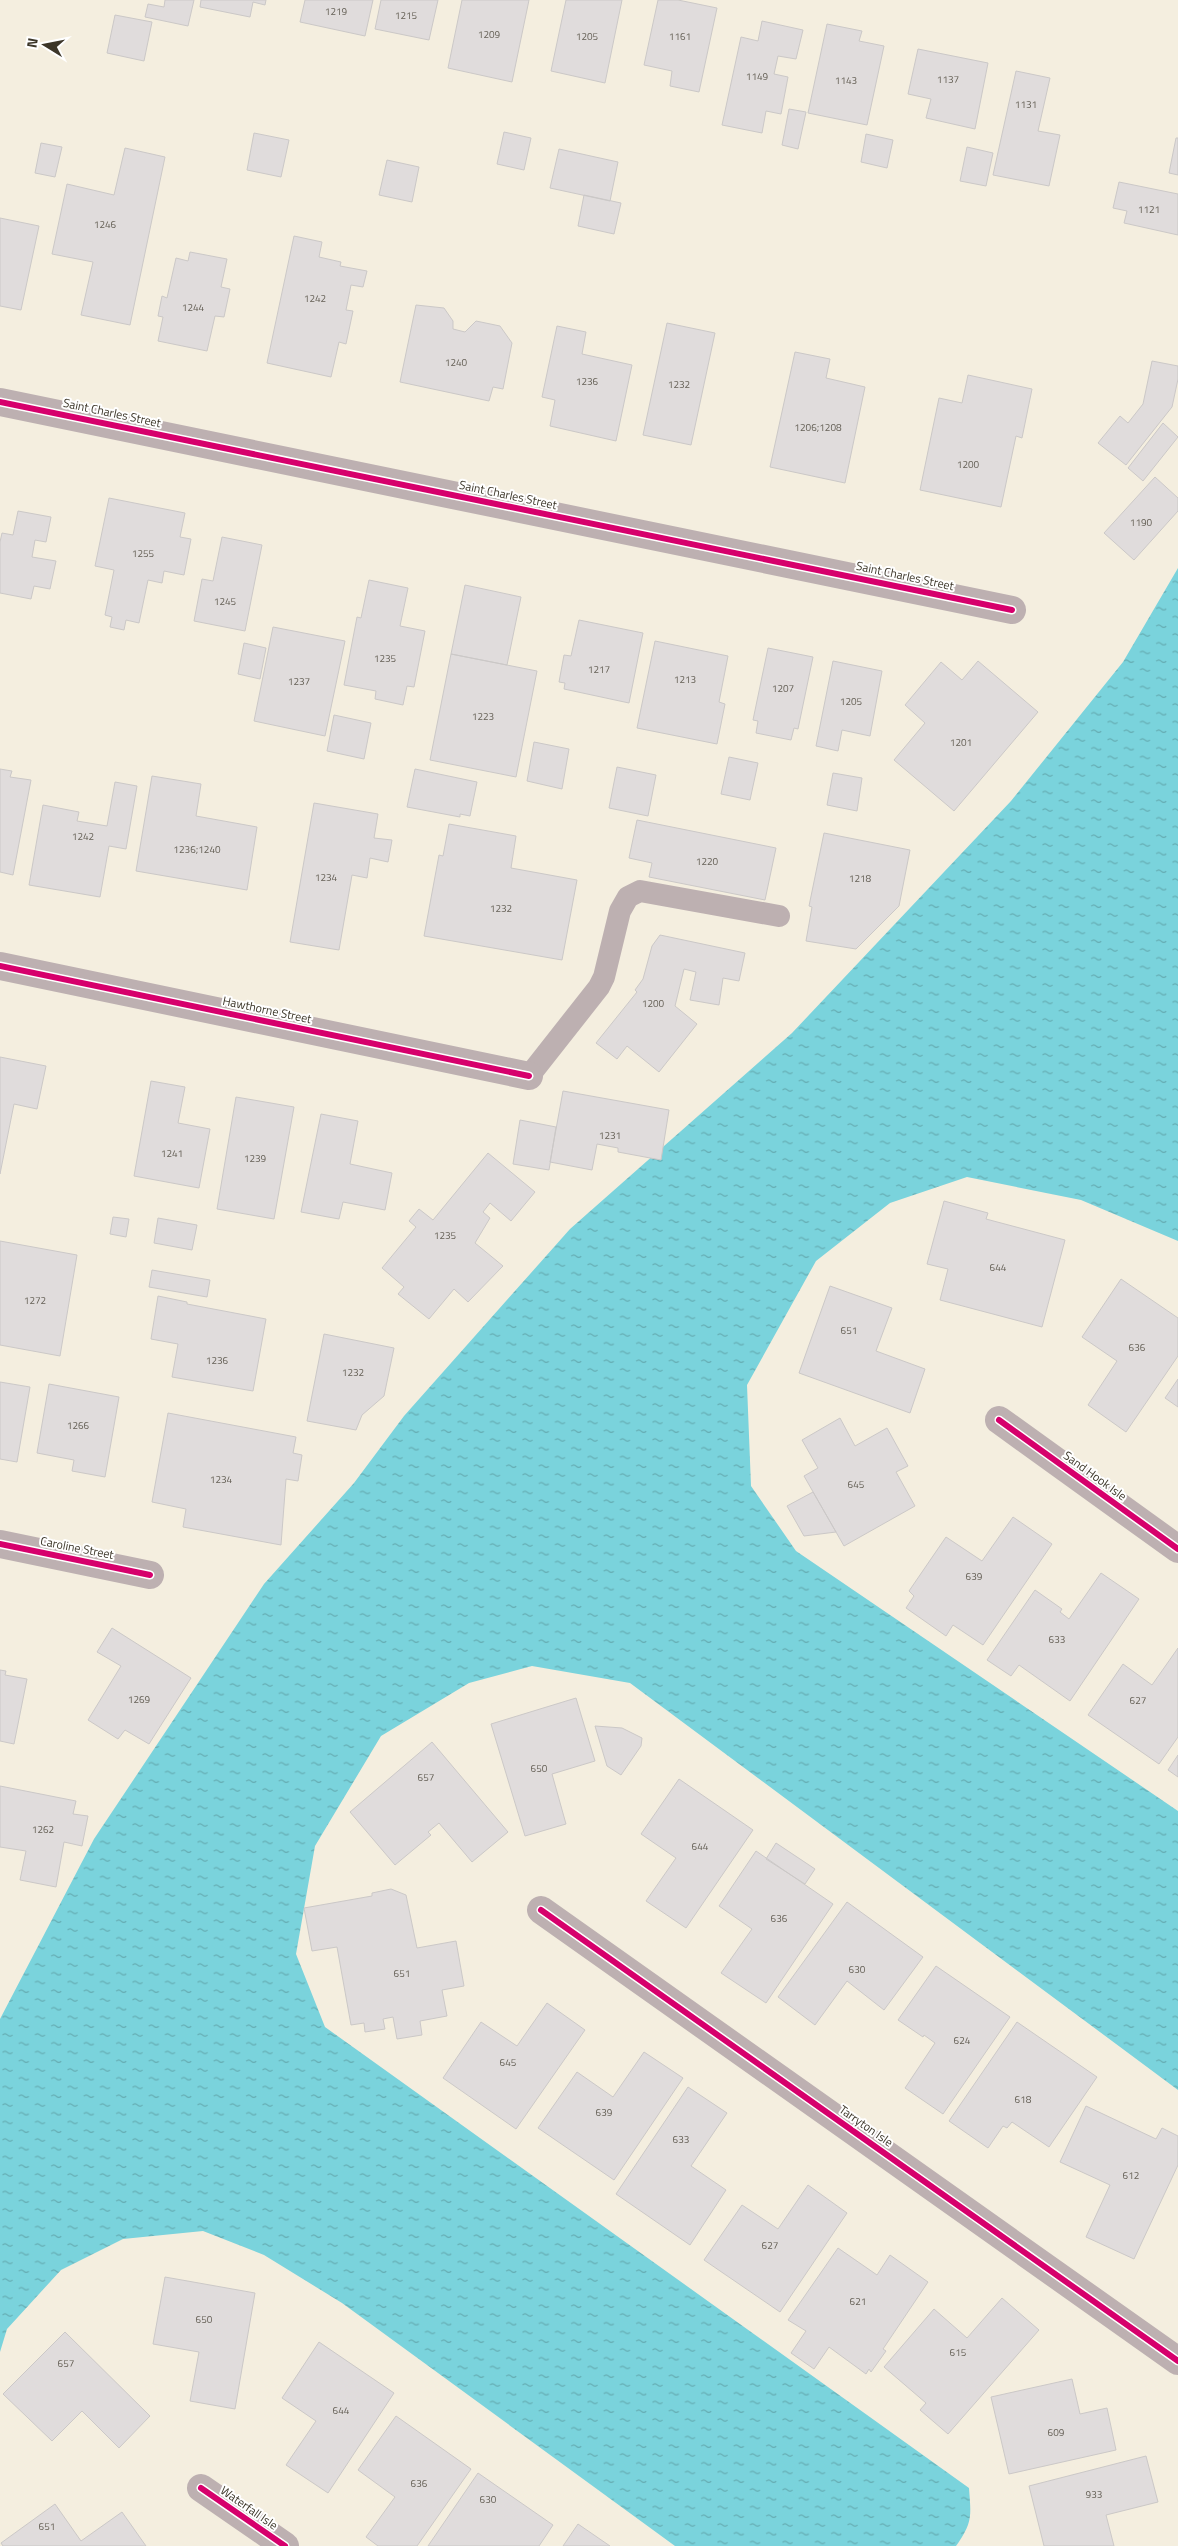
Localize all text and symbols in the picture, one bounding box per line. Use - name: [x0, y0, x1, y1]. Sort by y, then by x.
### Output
- house number: 1219: [325, 4, 348, 19]
- house number: 1215: [395, 8, 418, 23]
- north arrow: [20, 20, 70, 70]
- house number: 1209: [478, 27, 501, 42]
- house number: 1205: [576, 29, 599, 44]
- house number: 1161: [669, 29, 691, 44]
- text: N: [21, 36, 43, 49]
- house number: 1149: [746, 69, 769, 84]
- house number: 1137: [937, 72, 959, 87]
- house number: 1143: [835, 73, 857, 88]
- house number: 1131: [1015, 97, 1037, 112]
- house number: 1121: [1138, 202, 1160, 217]
- house number: 1246: [94, 217, 117, 232]
- house number: 1242: [304, 291, 326, 306]
- house number: 1244: [182, 300, 205, 315]
- house number: 1240: [445, 355, 468, 370]
- house number: 1236: [576, 374, 599, 389]
- house number: 1232: [668, 377, 690, 392]
- street label: Saint Charles Street: [61, 393, 164, 432]
- house number: 1206;1208: [794, 420, 842, 435]
- house number: 1200: [957, 457, 980, 472]
- street label: Saint Charles Street: [457, 475, 560, 514]
- house number: 1190: [1130, 515, 1153, 530]
- house number: 1255: [132, 546, 155, 561]
- street label: Saint Charles Street: [854, 556, 957, 595]
- house number: 1245: [214, 594, 237, 609]
- house number: 1235: [374, 651, 397, 666]
- house number: 1217: [588, 662, 610, 677]
- house number: 1213: [674, 672, 696, 687]
- house number: 1237: [288, 674, 310, 689]
- house number: 1207: [772, 681, 794, 696]
- house number: 1205: [840, 694, 863, 709]
- house number: 1223: [472, 709, 494, 724]
- house number: 1201: [950, 735, 972, 750]
- house number: 1242: [72, 829, 94, 844]
- house number: 1236;1240: [173, 842, 221, 857]
- house number: 1220: [696, 854, 719, 869]
- house number: 1234: [315, 870, 338, 885]
- house number: 1218: [849, 871, 872, 886]
- house number: 1232: [490, 901, 512, 916]
- street label: Hawthorne Street: [221, 991, 314, 1028]
- house number: 1200: [642, 996, 665, 1011]
- house number: 1231: [599, 1128, 621, 1143]
- house number: 1241: [161, 1146, 183, 1161]
- house number: 1239: [244, 1151, 267, 1166]
- house number: 1235: [434, 1228, 457, 1243]
- house number: 644: [990, 1260, 1007, 1275]
- house number: 1272: [24, 1293, 46, 1308]
- house number: 651: [841, 1323, 857, 1338]
- house number: 636: [1129, 1340, 1146, 1355]
- house number: 1236: [206, 1353, 229, 1368]
- house number: 1232: [342, 1365, 364, 1380]
- house number: 1266: [67, 1418, 90, 1433]
- street label: Sand Hook Isle: [1060, 1446, 1131, 1505]
- house number: 1234: [210, 1472, 233, 1487]
- house number: 645: [848, 1477, 865, 1492]
- street label: Caroline Street: [39, 1531, 116, 1564]
- house number: 639: [966, 1569, 983, 1584]
- house number: 633: [1049, 1632, 1065, 1647]
- house number: 1269: [128, 1692, 151, 1707]
- house number: 627: [1130, 1693, 1146, 1708]
- house number: 650: [531, 1761, 548, 1776]
- house number: 657: [418, 1770, 434, 1785]
- house number: 1262: [32, 1822, 54, 1837]
- house number: 644: [692, 1839, 709, 1854]
- house number: 636: [771, 1911, 788, 1926]
- house number: 630: [849, 1962, 866, 1977]
- house number: 651: [394, 1966, 410, 1981]
- house number: 624: [954, 2033, 971, 2048]
- house number: 645: [500, 2055, 517, 2070]
- house number: 618: [1015, 2092, 1032, 2107]
- street label: Tarryton Isle: [835, 2100, 897, 2151]
- house number: 639: [596, 2105, 613, 2120]
- house number: 633: [673, 2132, 689, 2147]
- house number: 612: [1123, 2168, 1139, 2183]
- house number: 627: [762, 2238, 778, 2253]
- house number: 621: [850, 2294, 866, 2309]
- house number: 650: [196, 2312, 213, 2327]
- house number: 615: [950, 2345, 967, 2360]
- house number: 657: [58, 2356, 74, 2371]
- house number: 644: [333, 2403, 350, 2418]
- house number: 609: [1048, 2425, 1065, 2440]
- house number: 636: [411, 2476, 428, 2491]
- street label: Waterfall Isle: [217, 2481, 282, 2534]
- house number: 933: [1086, 2487, 1102, 2502]
- house number: 630: [480, 2492, 497, 2507]
- house number: 651: [39, 2519, 55, 2534]

